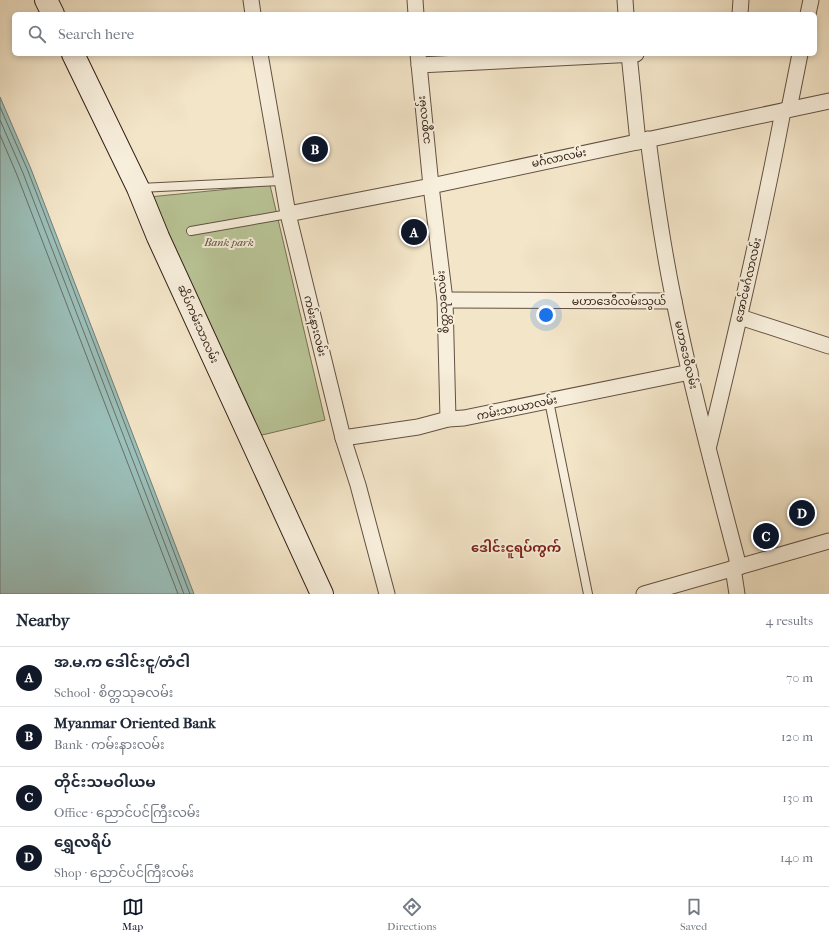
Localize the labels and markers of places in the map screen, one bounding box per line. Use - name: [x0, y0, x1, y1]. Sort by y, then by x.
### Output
- pin: B: [302, 134, 328, 164]
- pin: A: [401, 217, 427, 247]
- pin: D: [789, 498, 815, 528]
- pin: C: [753, 521, 779, 551]

